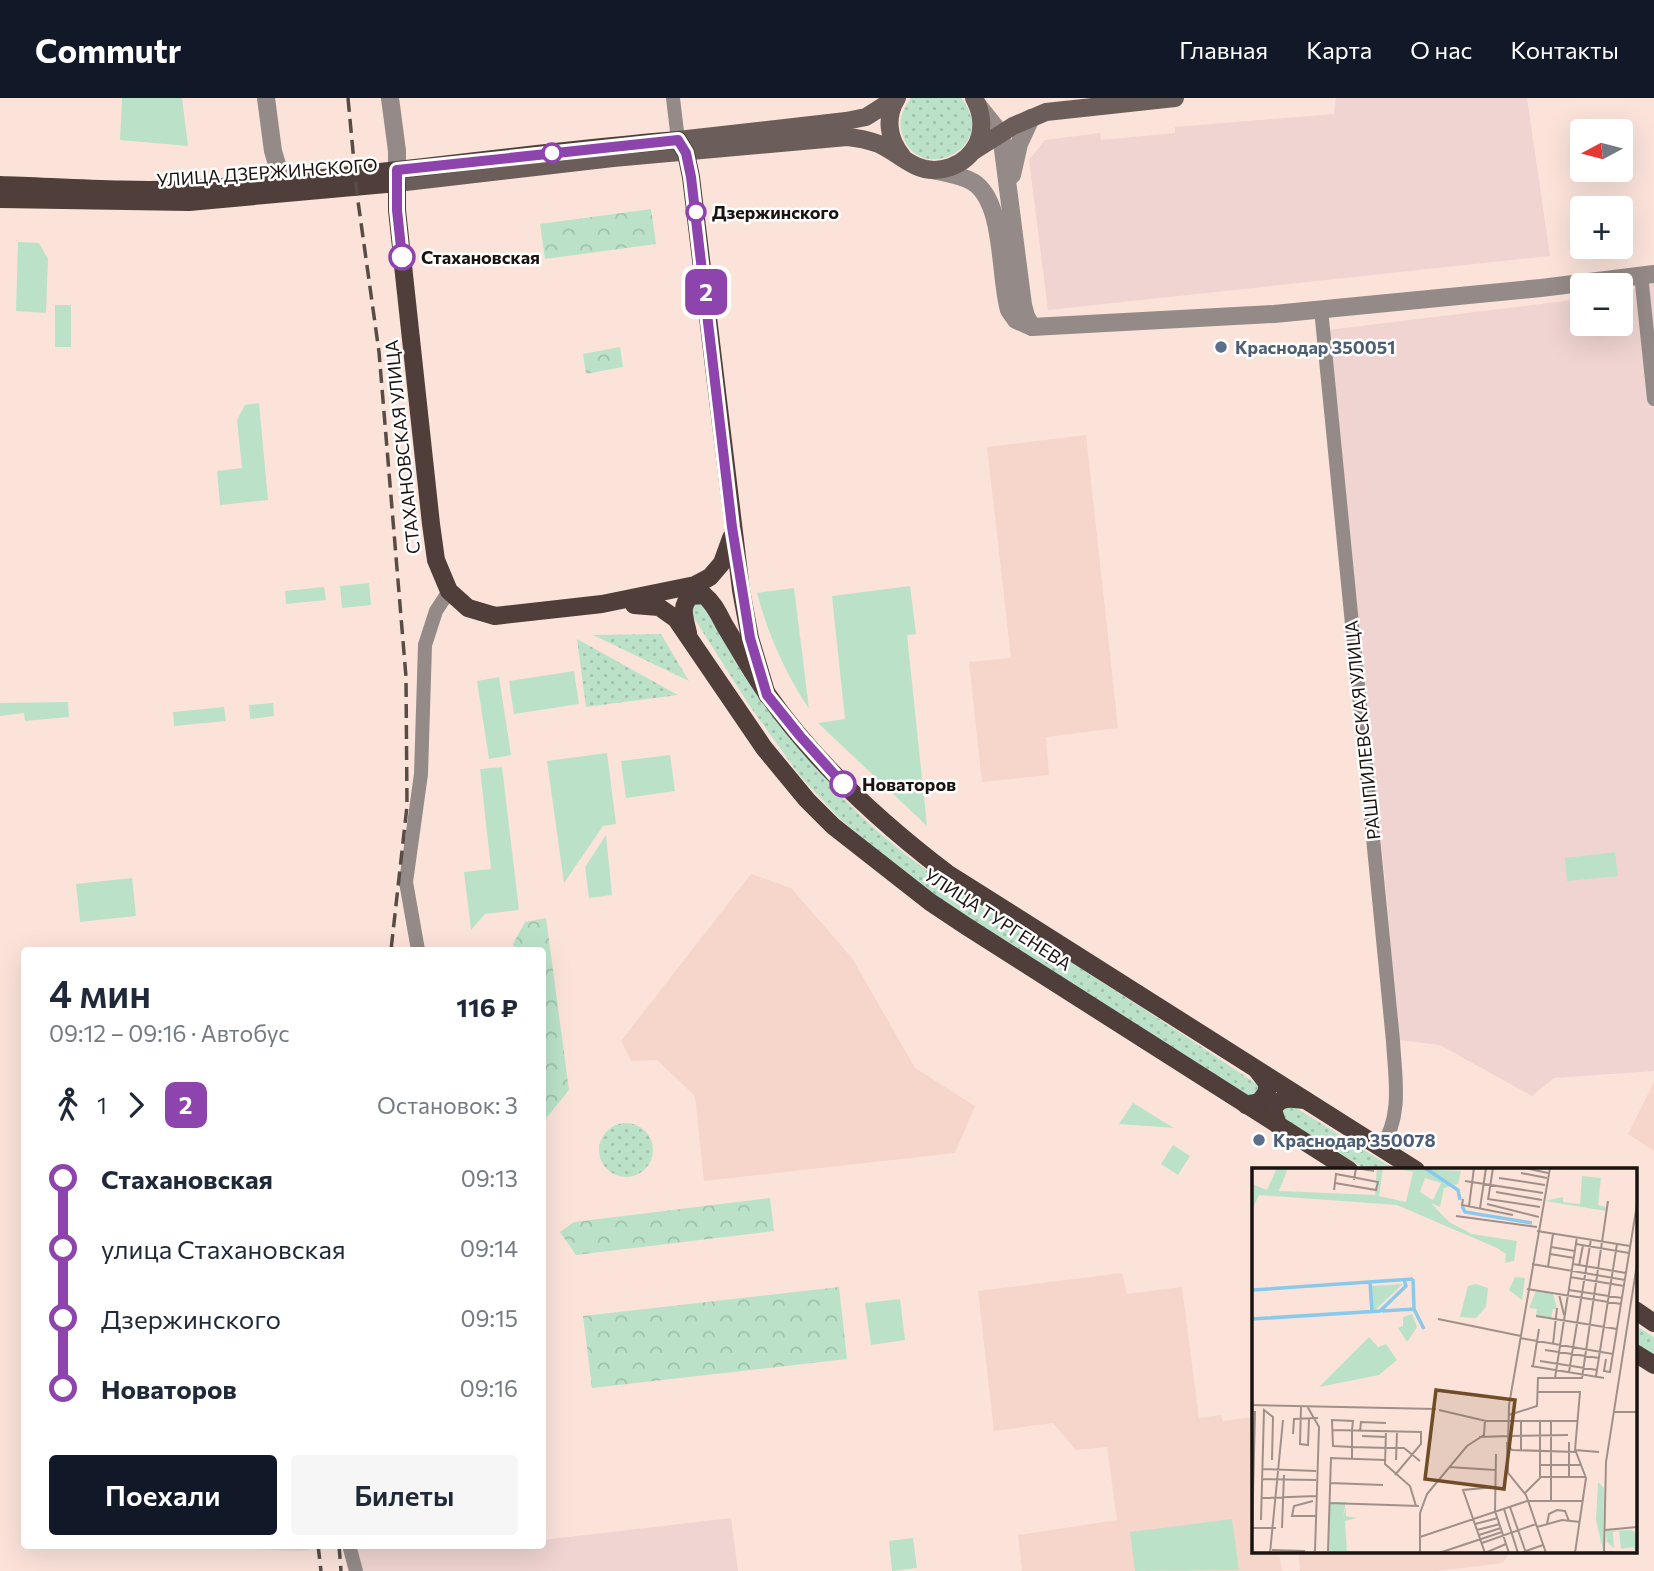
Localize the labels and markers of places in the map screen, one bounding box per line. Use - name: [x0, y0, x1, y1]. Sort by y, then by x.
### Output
- unlabelled marker: [542, 143, 562, 163]
- place label: Дзержинского: [712, 201, 839, 223]
- marker: Дзержинского: [686, 202, 706, 222]
- marker: Стахановская: [389, 244, 415, 270]
- place label: Стахановская: [421, 246, 540, 268]
- place label: Краснодар 350051: [1235, 336, 1395, 358]
- marker: Краснодар 350051: [1213, 339, 1229, 355]
- marker: Новаторов: [830, 771, 856, 797]
- place label: Новаторов: [862, 773, 956, 795]
- place label: Краснодар 350078: [1273, 1129, 1436, 1151]
- marker: Краснодар 350078: [1251, 1132, 1267, 1148]

